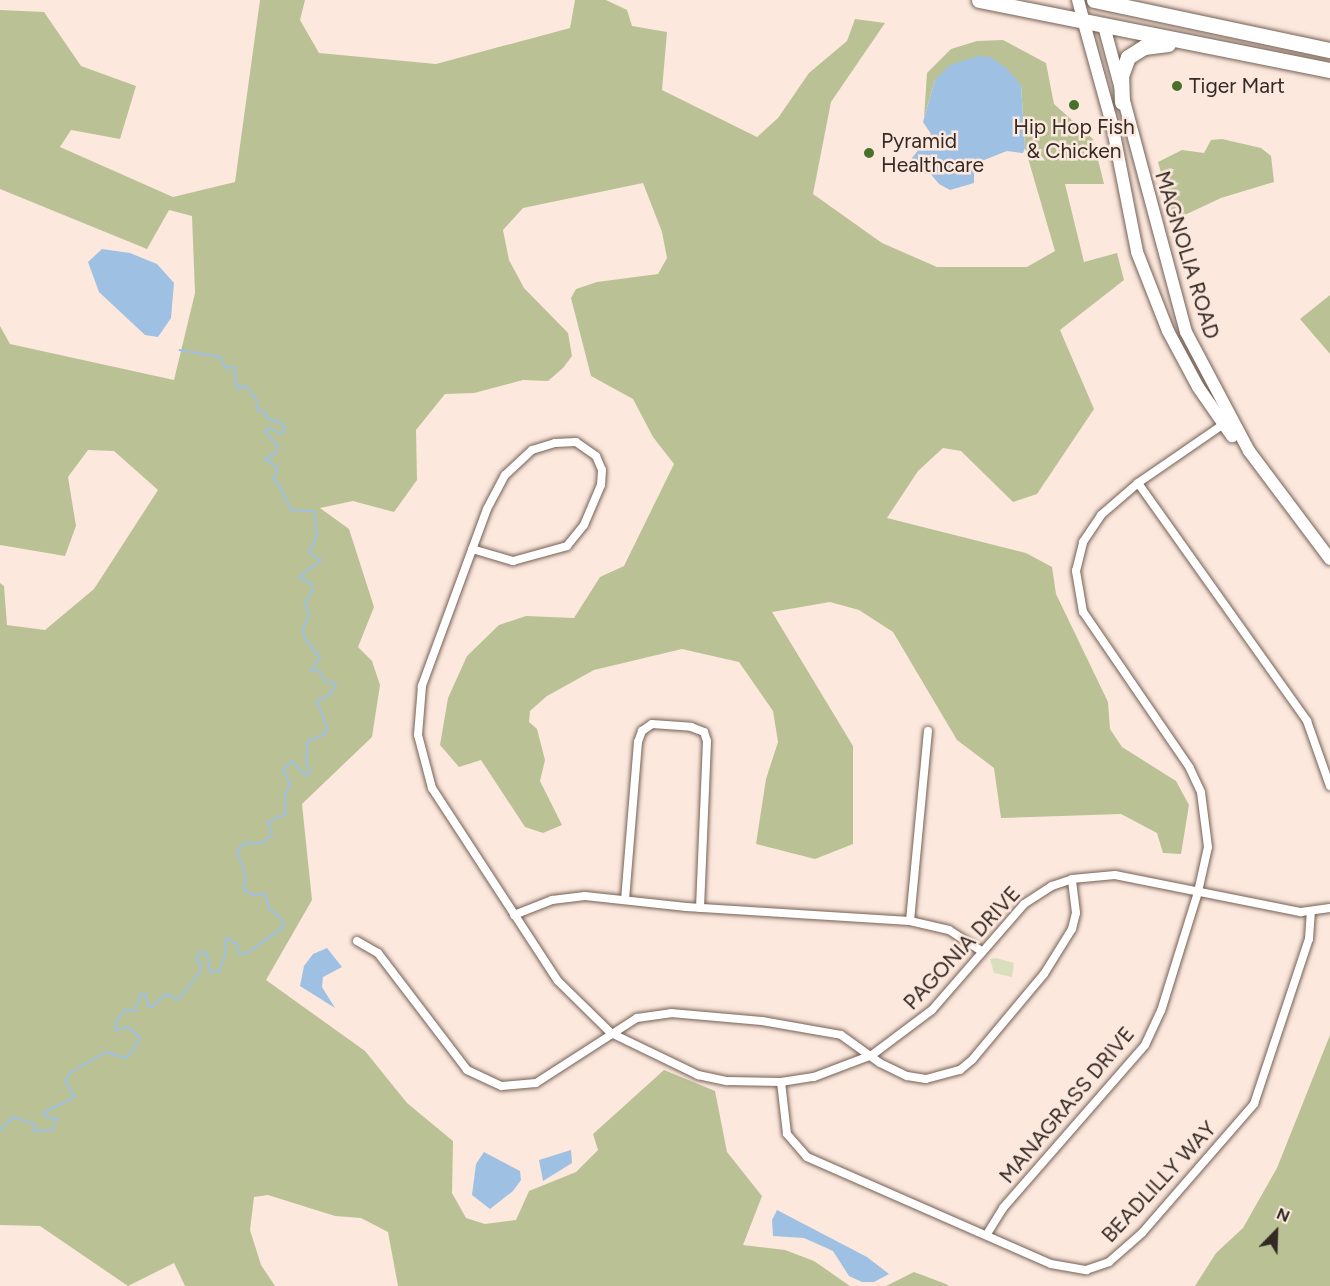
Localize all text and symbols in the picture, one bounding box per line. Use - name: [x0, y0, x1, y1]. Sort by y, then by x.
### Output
- place label: Tiger Mart: [1189, 73, 1285, 99]
- marker: Tiger Mart: [1170, 79, 1184, 93]
- marker: Hip Hop Fish & Chicken: [1067, 98, 1081, 112]
- place label: Hip Hop Fish & Chicken: [1013, 114, 1135, 164]
- place label: Pyramid Healthcare: [881, 128, 984, 178]
- marker: Pyramid Healthcare: [862, 146, 876, 160]
- street label: MAGNOLIA ROAD: [1150, 168, 1224, 342]
- street label: PAGONIA DRIVE: [898, 881, 1026, 1015]
- street label: MANAGRASS DRIVE: [994, 1022, 1140, 1188]
- street label: BEADLILLY WAY: [1097, 1116, 1221, 1248]
- north arrow: [1246, 1202, 1306, 1262]
- text: N: [1274, 1204, 1293, 1226]

